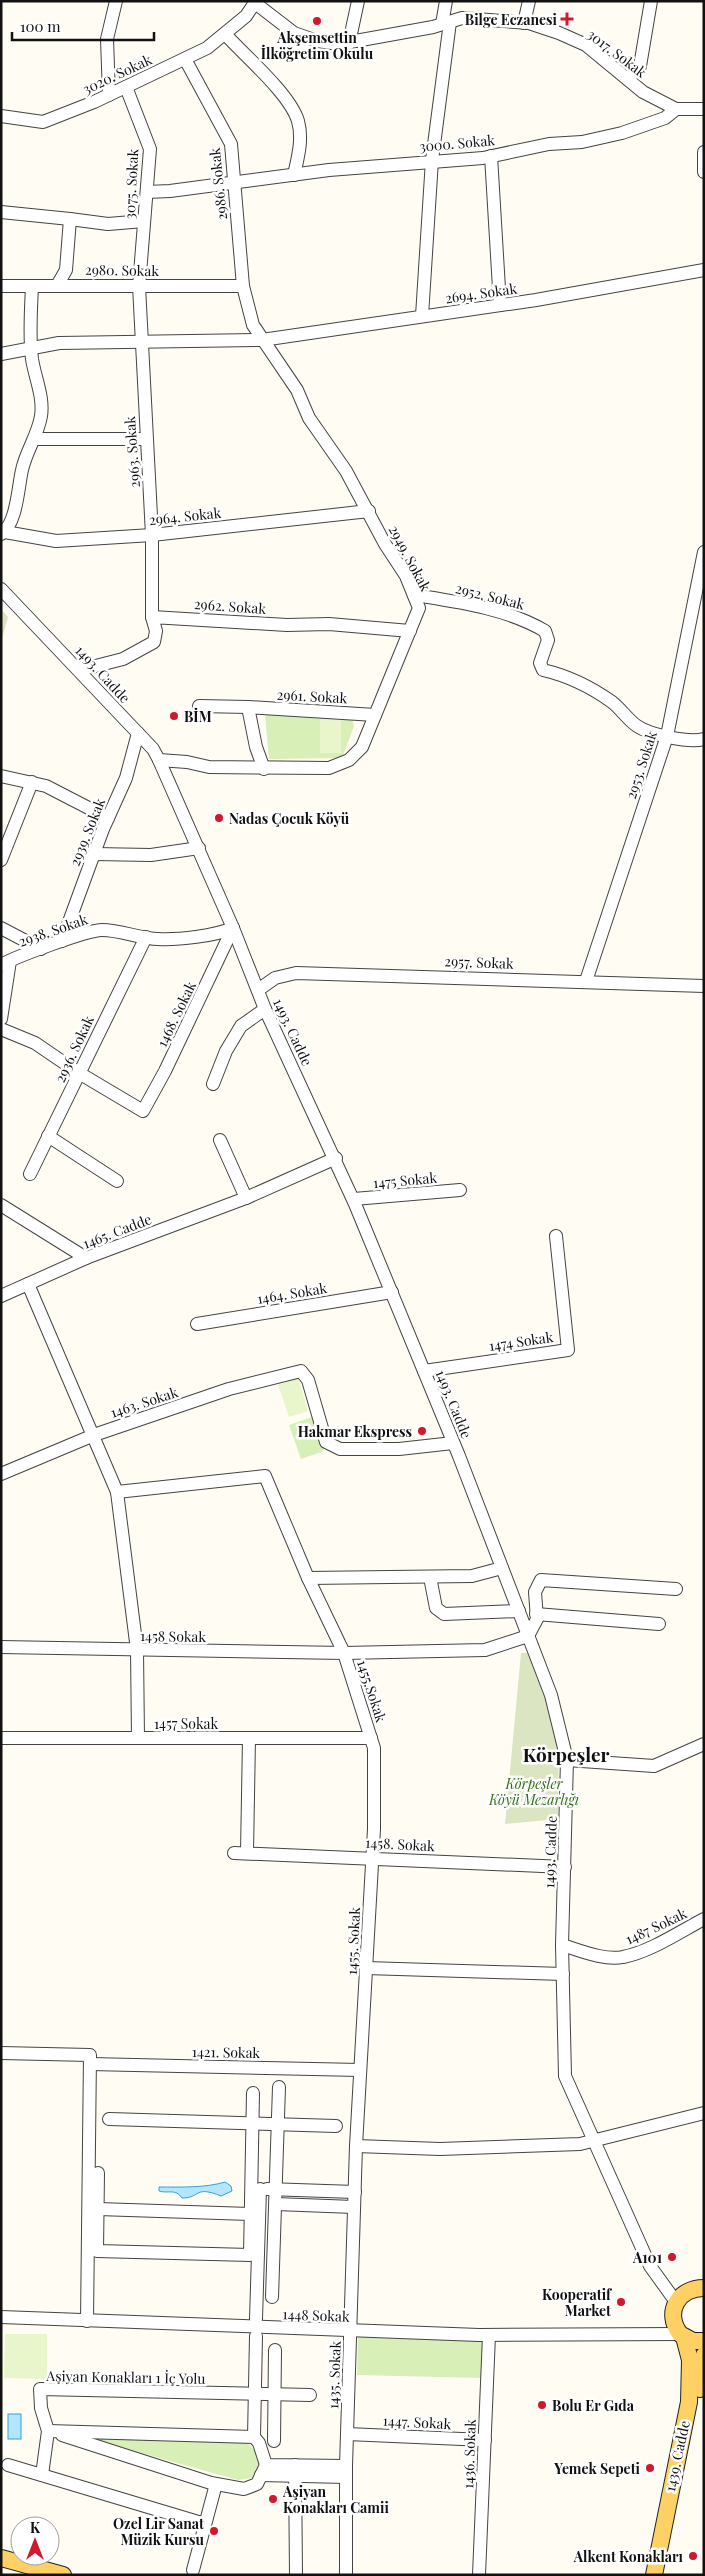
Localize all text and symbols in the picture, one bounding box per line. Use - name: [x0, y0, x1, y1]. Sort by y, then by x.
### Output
- scale bar: [12, 10, 155, 42]
- place label: Bilge Eczanesi: [465, 10, 558, 29]
- marker: Bilge Eczanesi: [561, 13, 573, 25]
- marker: Akşemsettin İlköğretim Okulu: [311, 15, 323, 27]
- text: 100 m: [20, 16, 61, 36]
- street label: 3017. Sokak: [584, 25, 651, 82]
- place label: Akşemsettin İlköğretim Okulu: [261, 28, 374, 63]
- street label: 3020. Sokak: [79, 50, 155, 98]
- street label: 3000. Sokak: [418, 130, 496, 156]
- street label: 2986. Sokak: [205, 147, 231, 221]
- street label: 3075. Sokak: [120, 148, 142, 220]
- street label: 2980. Sokak: [85, 260, 159, 280]
- street label: 2694. Sokak: [444, 279, 518, 307]
- street label: 2963. Sokak: [120, 415, 144, 488]
- street label: 2964. Sokak: [148, 503, 222, 529]
- street label: 2949. Sokak: [385, 522, 435, 595]
- street label: 2952. Sokak: [453, 578, 527, 614]
- street label: 2962. Sokak: [193, 594, 267, 618]
- street label: 1493. Cadde: [71, 641, 135, 707]
- street label: 2961. Sokak: [276, 685, 348, 707]
- place label: BİM: [184, 707, 212, 726]
- marker: BİM: [168, 710, 180, 722]
- street label: 2953. Sokak: [621, 728, 661, 801]
- street label: 2939. Sokak: [65, 795, 109, 869]
- place label: Nadas Çocuk Köyü: [229, 809, 350, 828]
- marker: Nadas Çocuk Köyü: [213, 812, 225, 824]
- street label: 2938. Sokak: [16, 909, 90, 951]
- street label: 2957. Sokak: [444, 951, 514, 973]
- street label: 1468. Sokak: [152, 978, 200, 1050]
- street label: 1493. Cadde: [269, 995, 317, 1069]
- street label: 2936. Sokak: [50, 1012, 98, 1086]
- street label: 1475 Sokak: [372, 1168, 438, 1192]
- street label: 1465. Cadde: [80, 1209, 154, 1253]
- street label: 1464. Sokak: [256, 1278, 329, 1308]
- street label: 1474 Sokak: [488, 1327, 555, 1355]
- street label: 1493. Cadde: [432, 1367, 476, 1441]
- street label: 1463. Sokak: [108, 1382, 180, 1422]
- place label: Hakmar Ekspress: [298, 1422, 412, 1441]
- marker: Hakmar Ekspress: [416, 1425, 428, 1437]
- street label: 1458 Sokak: [140, 1626, 206, 1646]
- street label: 1455.Sokak: [353, 1657, 391, 1725]
- street label: 1457 Sokak: [154, 1714, 218, 1733]
- district label: Körpeşler: [523, 1741, 609, 1767]
- park label: Körpeşler Köyü Mezarlığı: [488, 1774, 579, 1809]
- street label: 1493. Cadde: [539, 1815, 561, 1889]
- street label: 1458. Sokak: [365, 1833, 436, 1855]
- street label: 1487 Sokak: [622, 1903, 690, 1948]
- street label: 1455. Sokak: [342, 1906, 364, 1975]
- street label: 1421. Sokak: [192, 2042, 261, 2062]
- place label: A101: [632, 2248, 662, 2267]
- marker: A101: [666, 2251, 678, 2263]
- place label: Kooperatif Market: [542, 2285, 612, 2320]
- marker: Kooperatif Market: [615, 2296, 627, 2308]
- street label: 1448 Sokak: [282, 2304, 350, 2326]
- street label: 1435. Sokak: [323, 2340, 345, 2409]
- street label: Aşiyan Konakları 1 İç Yolu: [45, 2366, 206, 2388]
- place label: Bolu Er Gıda: [552, 2396, 635, 2415]
- marker: Bolu Er Gıda: [536, 2399, 548, 2411]
- street label: 1447. Sokak: [382, 2411, 452, 2433]
- street label: 1436. Sokak: [458, 2419, 480, 2489]
- street label: 1439. Cadde: [660, 2419, 694, 2493]
- place label: Yemek Sepeti: [553, 2459, 641, 2478]
- marker: Yemek Sepeti: [644, 2462, 656, 2474]
- place label: Aşiyan Konakları Camii: [282, 2482, 389, 2517]
- marker: Aşiyan Konakları Camii: [267, 2493, 279, 2505]
- place label: Ozel Lir Sanat Müzik Kursu: [113, 2514, 205, 2549]
- north arrow: [10, 2516, 60, 2566]
- text: K: [30, 2518, 41, 2537]
- marker: Ozel Lir Sanat Müzik Kursu: [208, 2525, 220, 2537]
- place label: Alkent Konakları: [573, 2547, 684, 2566]
- marker: Alkent Konakları: [687, 2550, 699, 2562]

